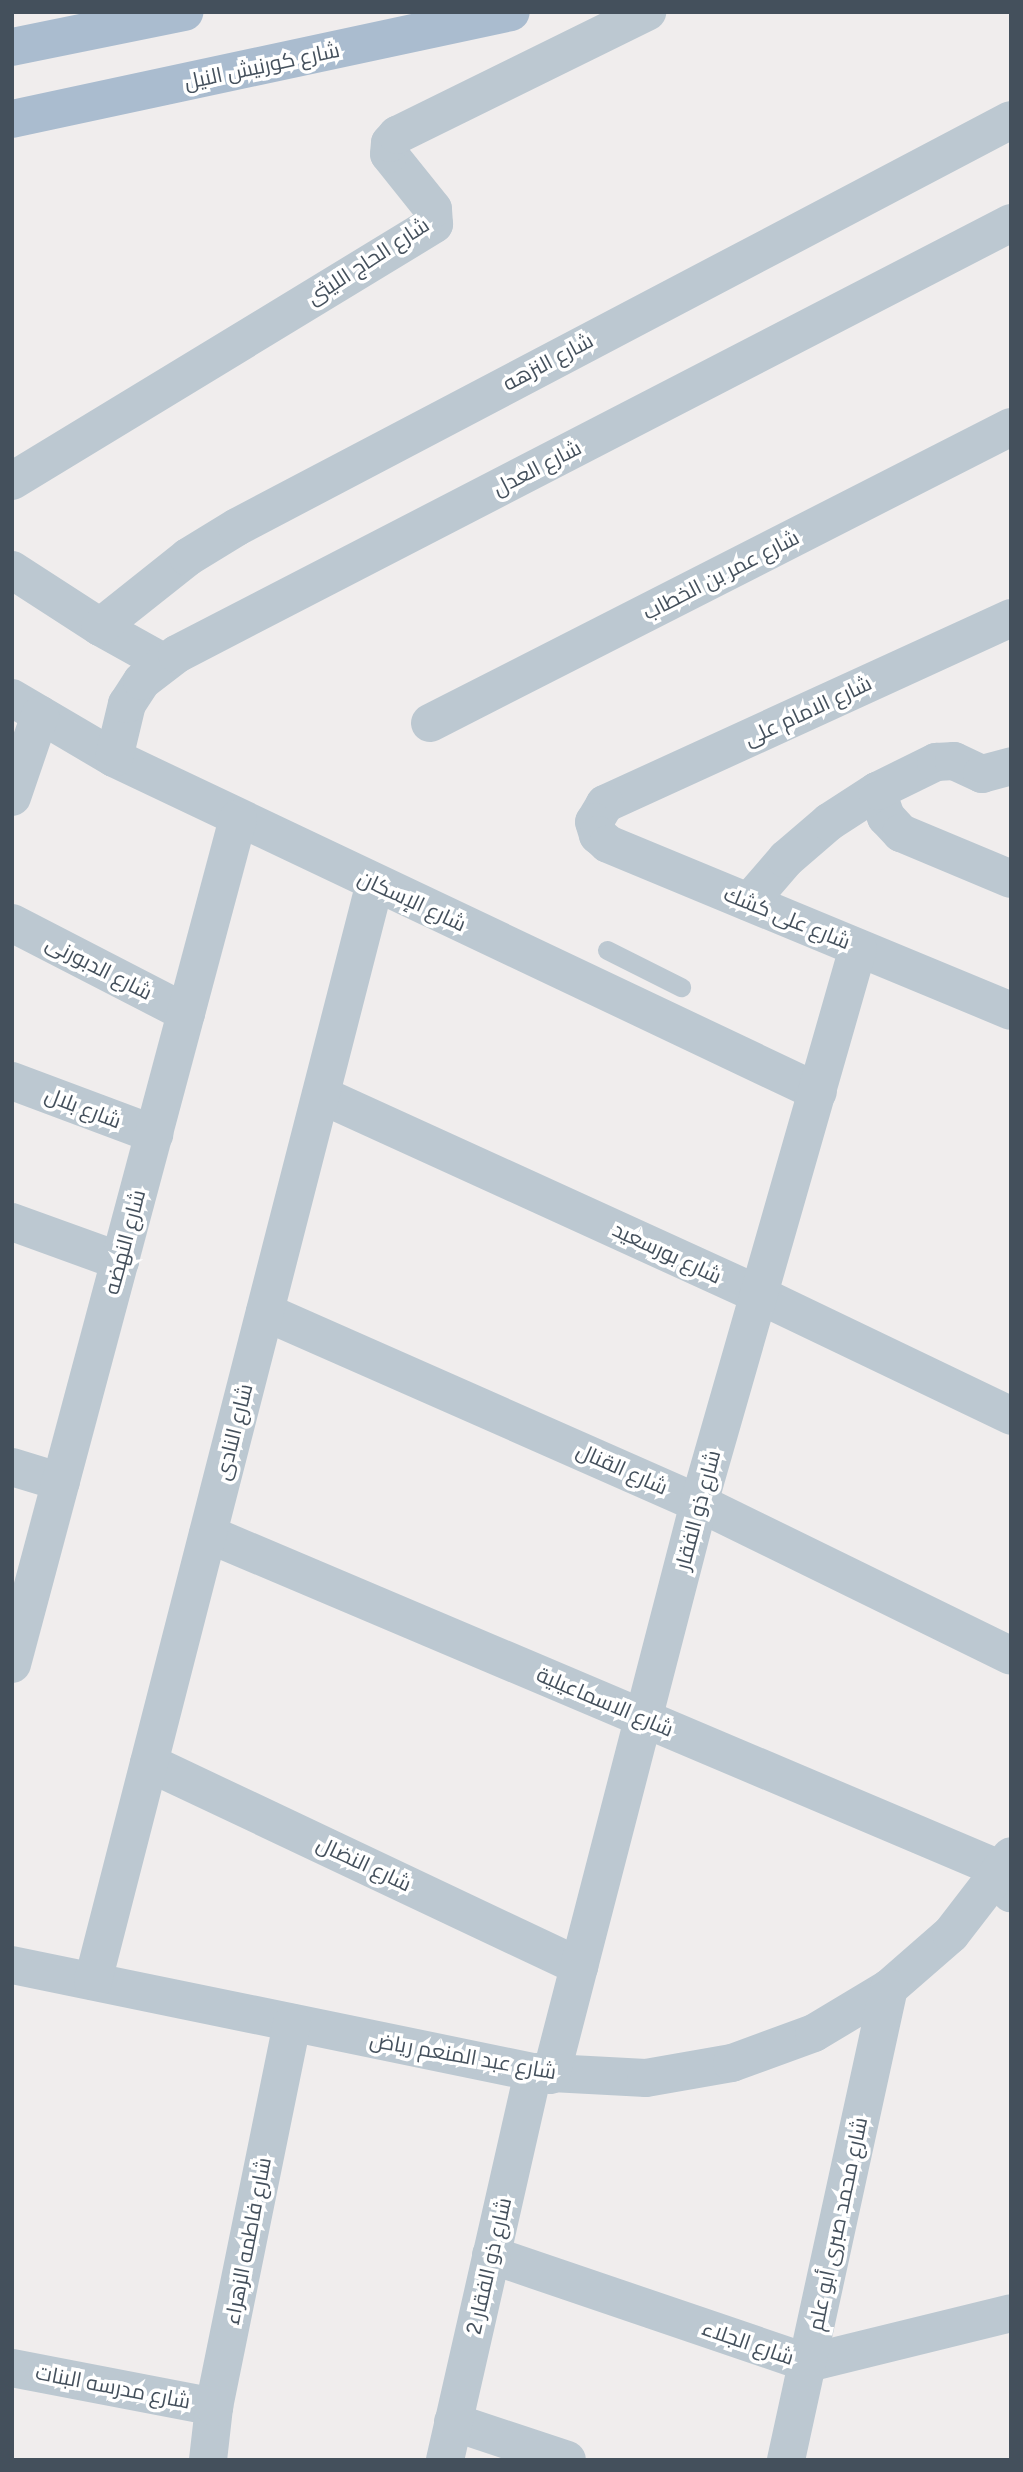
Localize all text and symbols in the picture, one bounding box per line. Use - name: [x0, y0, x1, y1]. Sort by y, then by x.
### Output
- street label: شارع كورنيش النيل: [182, 37, 342, 95]
- street label: شارع الحاج الليثى: [302, 212, 434, 310]
- street label: شارع النزهه: [499, 328, 597, 396]
- street label: شارع العدل: [489, 435, 585, 501]
- street label: شارع عمر بن الخطاب: [639, 525, 803, 625]
- street label: شارع الامام على: [740, 671, 876, 751]
- street label: شارع الإسكان: [354, 865, 470, 937]
- street label: شارع على كشك: [720, 881, 854, 955]
- street label: شارع الدبورنى: [42, 930, 156, 1006]
- street label: شارع بلال: [41, 1082, 125, 1134]
- street label: شارع النهضه: [99, 1187, 151, 1297]
- street label: شارع بورسعيد: [609, 1217, 725, 1289]
- street label: شارع النادى: [210, 1381, 258, 1483]
- street label: شارع القنال: [573, 1438, 671, 1500]
- street label: شارع ذو الفقار: [670, 1448, 726, 1572]
- street label: شارع الاسماعيلية: [533, 1662, 677, 1742]
- street label: شارع النضال: [313, 1831, 415, 1897]
- street label: شارع عبد المنعم رياض: [368, 2027, 558, 2085]
- street label: شارع محمد صبرى أبو علم: [803, 2115, 873, 2333]
- street label: شارع فاطمه الزهراء: [219, 2155, 277, 2327]
- street label: شارع ذو الفقار 2: [461, 2195, 517, 2337]
- street label: شارع الجلاء: [699, 2316, 797, 2370]
- street label: شارع مدرسه البنات: [33, 2360, 193, 2414]

